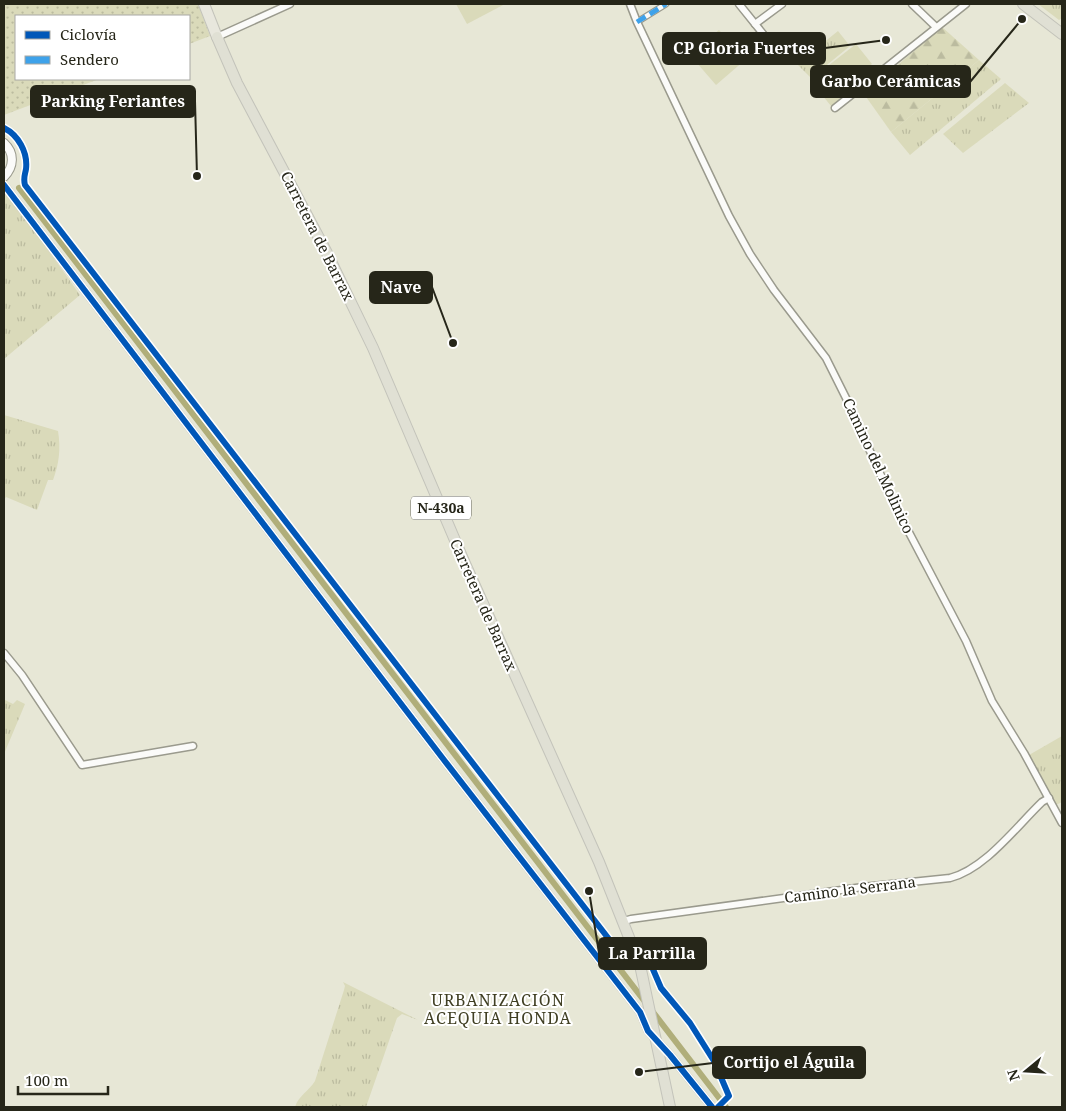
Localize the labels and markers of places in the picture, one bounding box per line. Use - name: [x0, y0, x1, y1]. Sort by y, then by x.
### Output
- callout: CP Gloria Fuertes: [663, 33, 825, 64]
- callout: Garbo Cerámicas: [811, 66, 970, 97]
- callout: Parking Feriantes: [31, 86, 195, 117]
- callout: Nave: [370, 272, 432, 303]
- callout: La Parrilla: [599, 938, 706, 969]
- callout: Cortijo el Águila: [713, 1047, 865, 1078]

